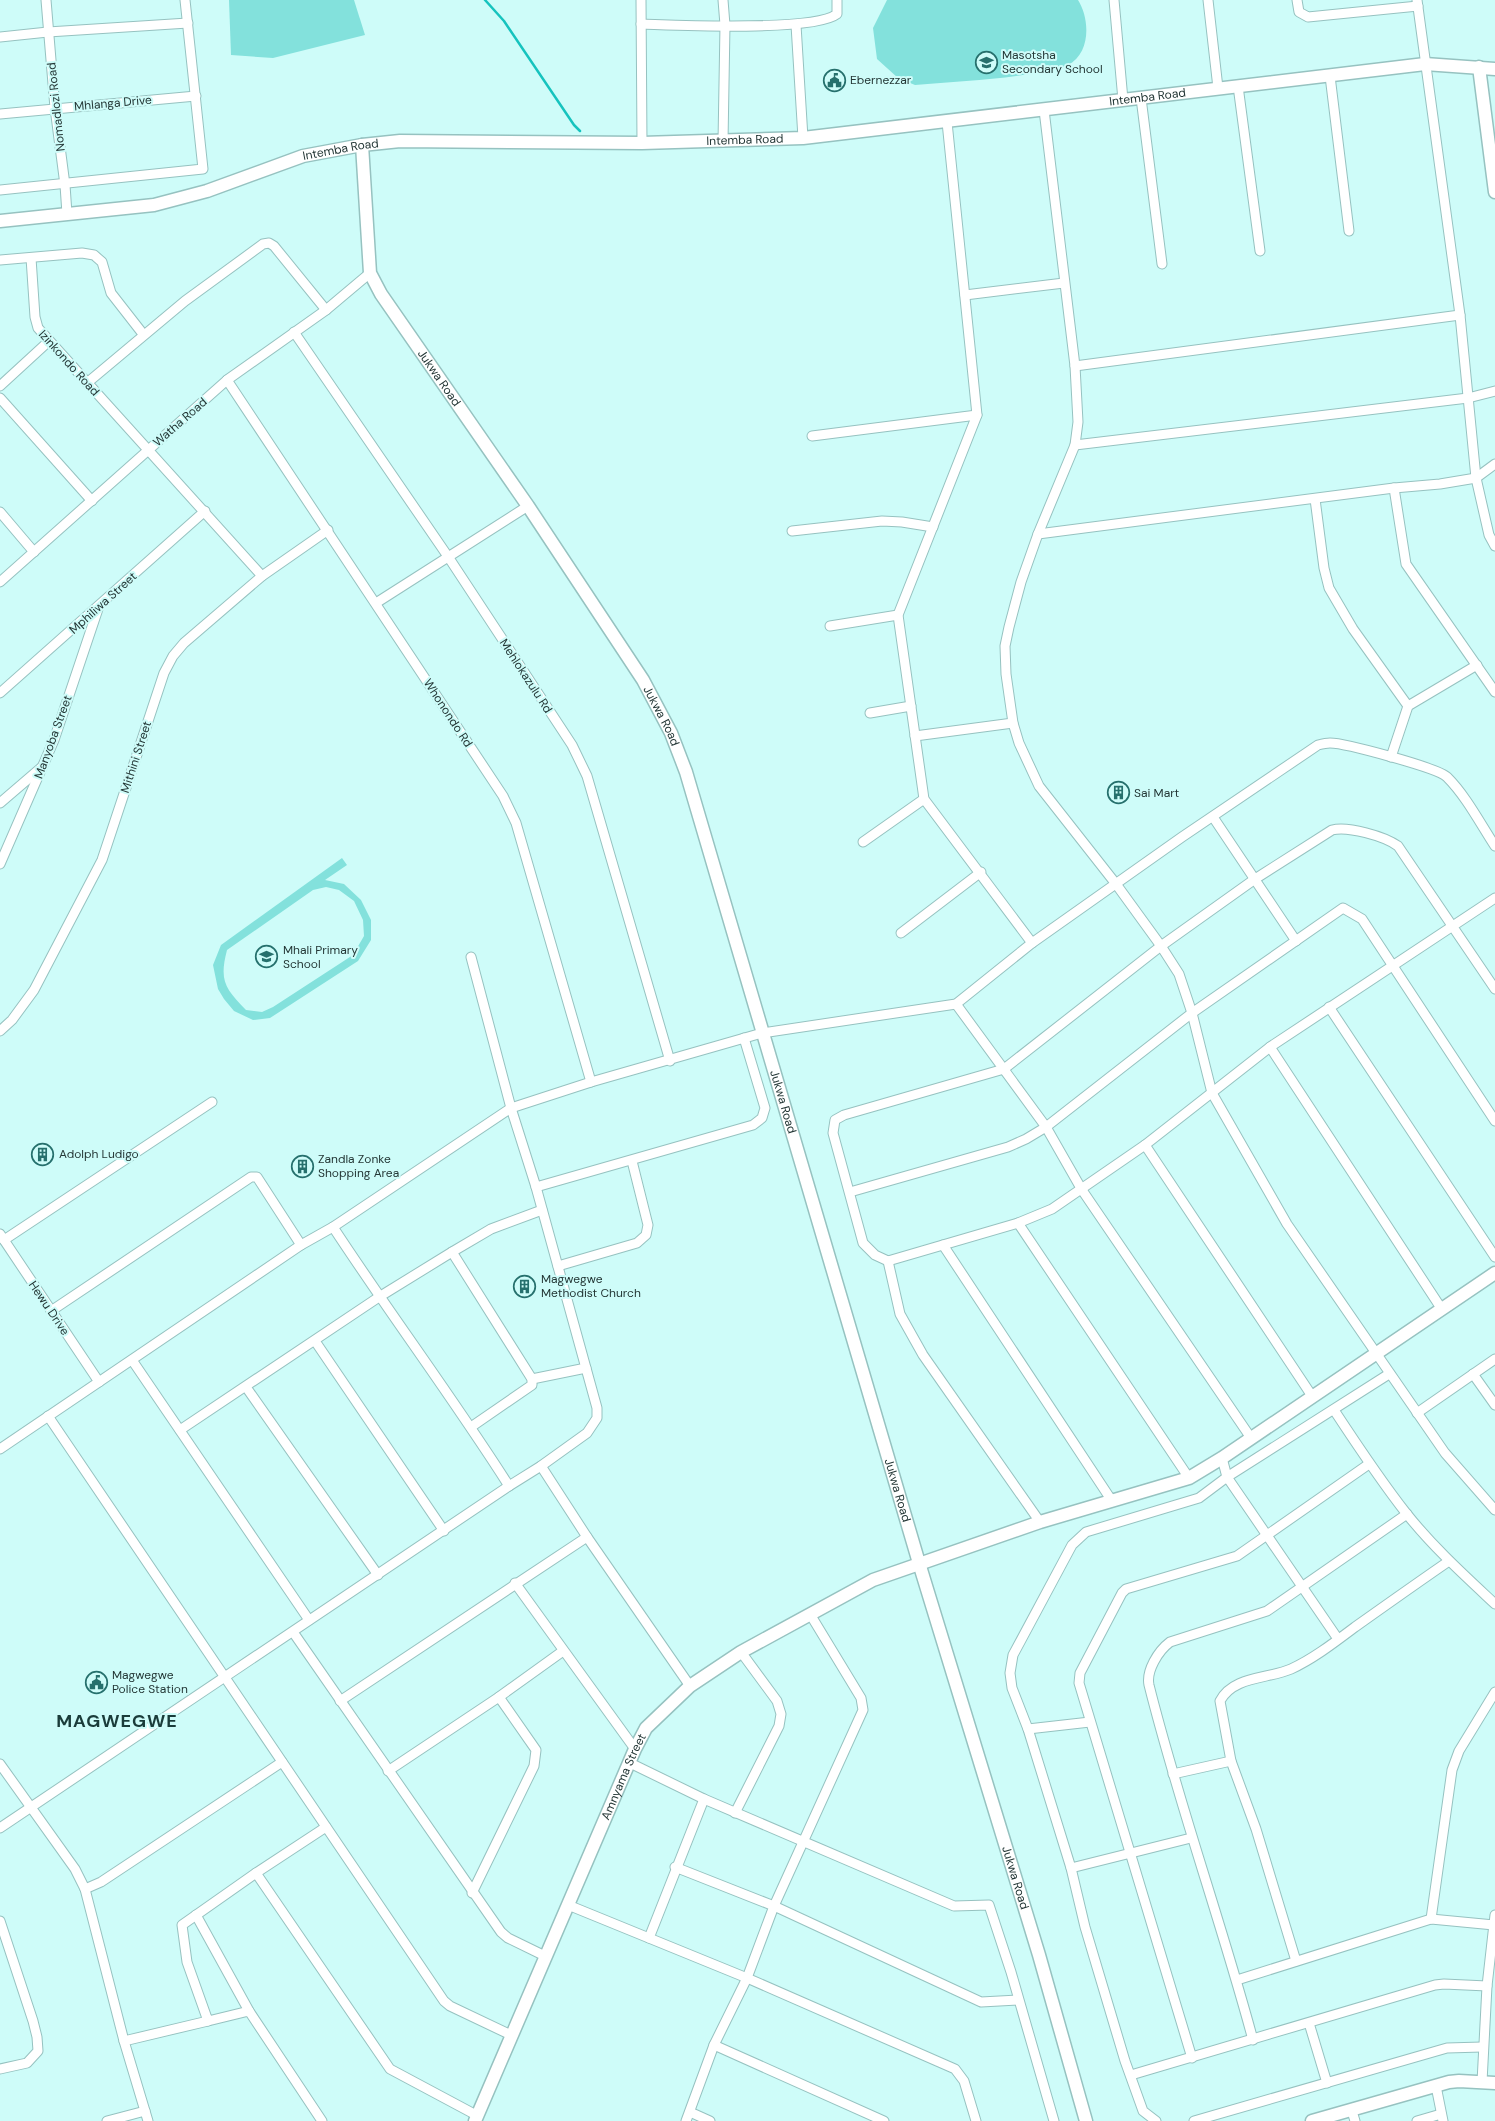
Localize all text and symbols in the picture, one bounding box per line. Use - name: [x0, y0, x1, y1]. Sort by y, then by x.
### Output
- place label: Masotsha Secondary School: [1002, 47, 1103, 77]
- school or university icon: Masotsha Secondary School: [974, 50, 998, 74]
- street label: Nomadlozi Road: [43, 62, 69, 152]
- public building icon: Ebernezzar: [822, 68, 846, 92]
- place label: Ebernezzar: [850, 72, 912, 88]
- street label: Intemba Road: [1108, 85, 1187, 110]
- street label: Mhlanga Drive: [73, 92, 153, 114]
- street label: Intemba Road: [706, 131, 784, 149]
- street label: Intemba Road: [301, 135, 379, 164]
- street label: Izinkondo Road: [35, 327, 103, 399]
- street label: Jukwa Road: [414, 346, 464, 409]
- street label: Watha Road: [150, 394, 210, 450]
- street label: Mphiliwa Street: [66, 568, 140, 638]
- street label: Mehlokazulu Rd: [496, 636, 556, 716]
- street label: Whonondo Rd: [420, 676, 476, 750]
- street label: Jukwa Road: [640, 683, 683, 748]
- street label: Manyoba Street: [30, 693, 76, 781]
- street label: Mithini Street: [117, 719, 155, 795]
- building icon: Sai Mart: [1106, 781, 1130, 805]
- place label: Sai Mart: [1134, 785, 1180, 801]
- place label: Mhali Primary School: [283, 942, 358, 972]
- school or university icon: Mhali Primary School: [255, 945, 279, 969]
- street label: Jukwa Road: [766, 1068, 800, 1135]
- building icon: Adolph Ludigo: [31, 1142, 55, 1166]
- place label: Adolph Ludigo: [59, 1146, 139, 1162]
- place label: Zandla Zonke Shopping Area: [318, 1151, 399, 1181]
- building icon: Zandla Zonke Shopping Area: [290, 1154, 314, 1178]
- place label: Magwegwe Methodist Church: [541, 1271, 641, 1301]
- building icon: Magwegwe Methodist Church: [513, 1274, 537, 1298]
- street label: Hewu Drive: [25, 1278, 73, 1338]
- street label: Jukwa Road: [881, 1457, 915, 1524]
- place label: Magwegwe Police Station: [112, 1667, 188, 1697]
- public building icon: Magwegwe Police Station: [84, 1670, 108, 1694]
- district label: MAGWEGWE: [56, 1709, 178, 1733]
- street label: Amnyama Street: [597, 1730, 650, 1822]
- street label: Jukwa Road: [998, 1844, 1033, 1911]

